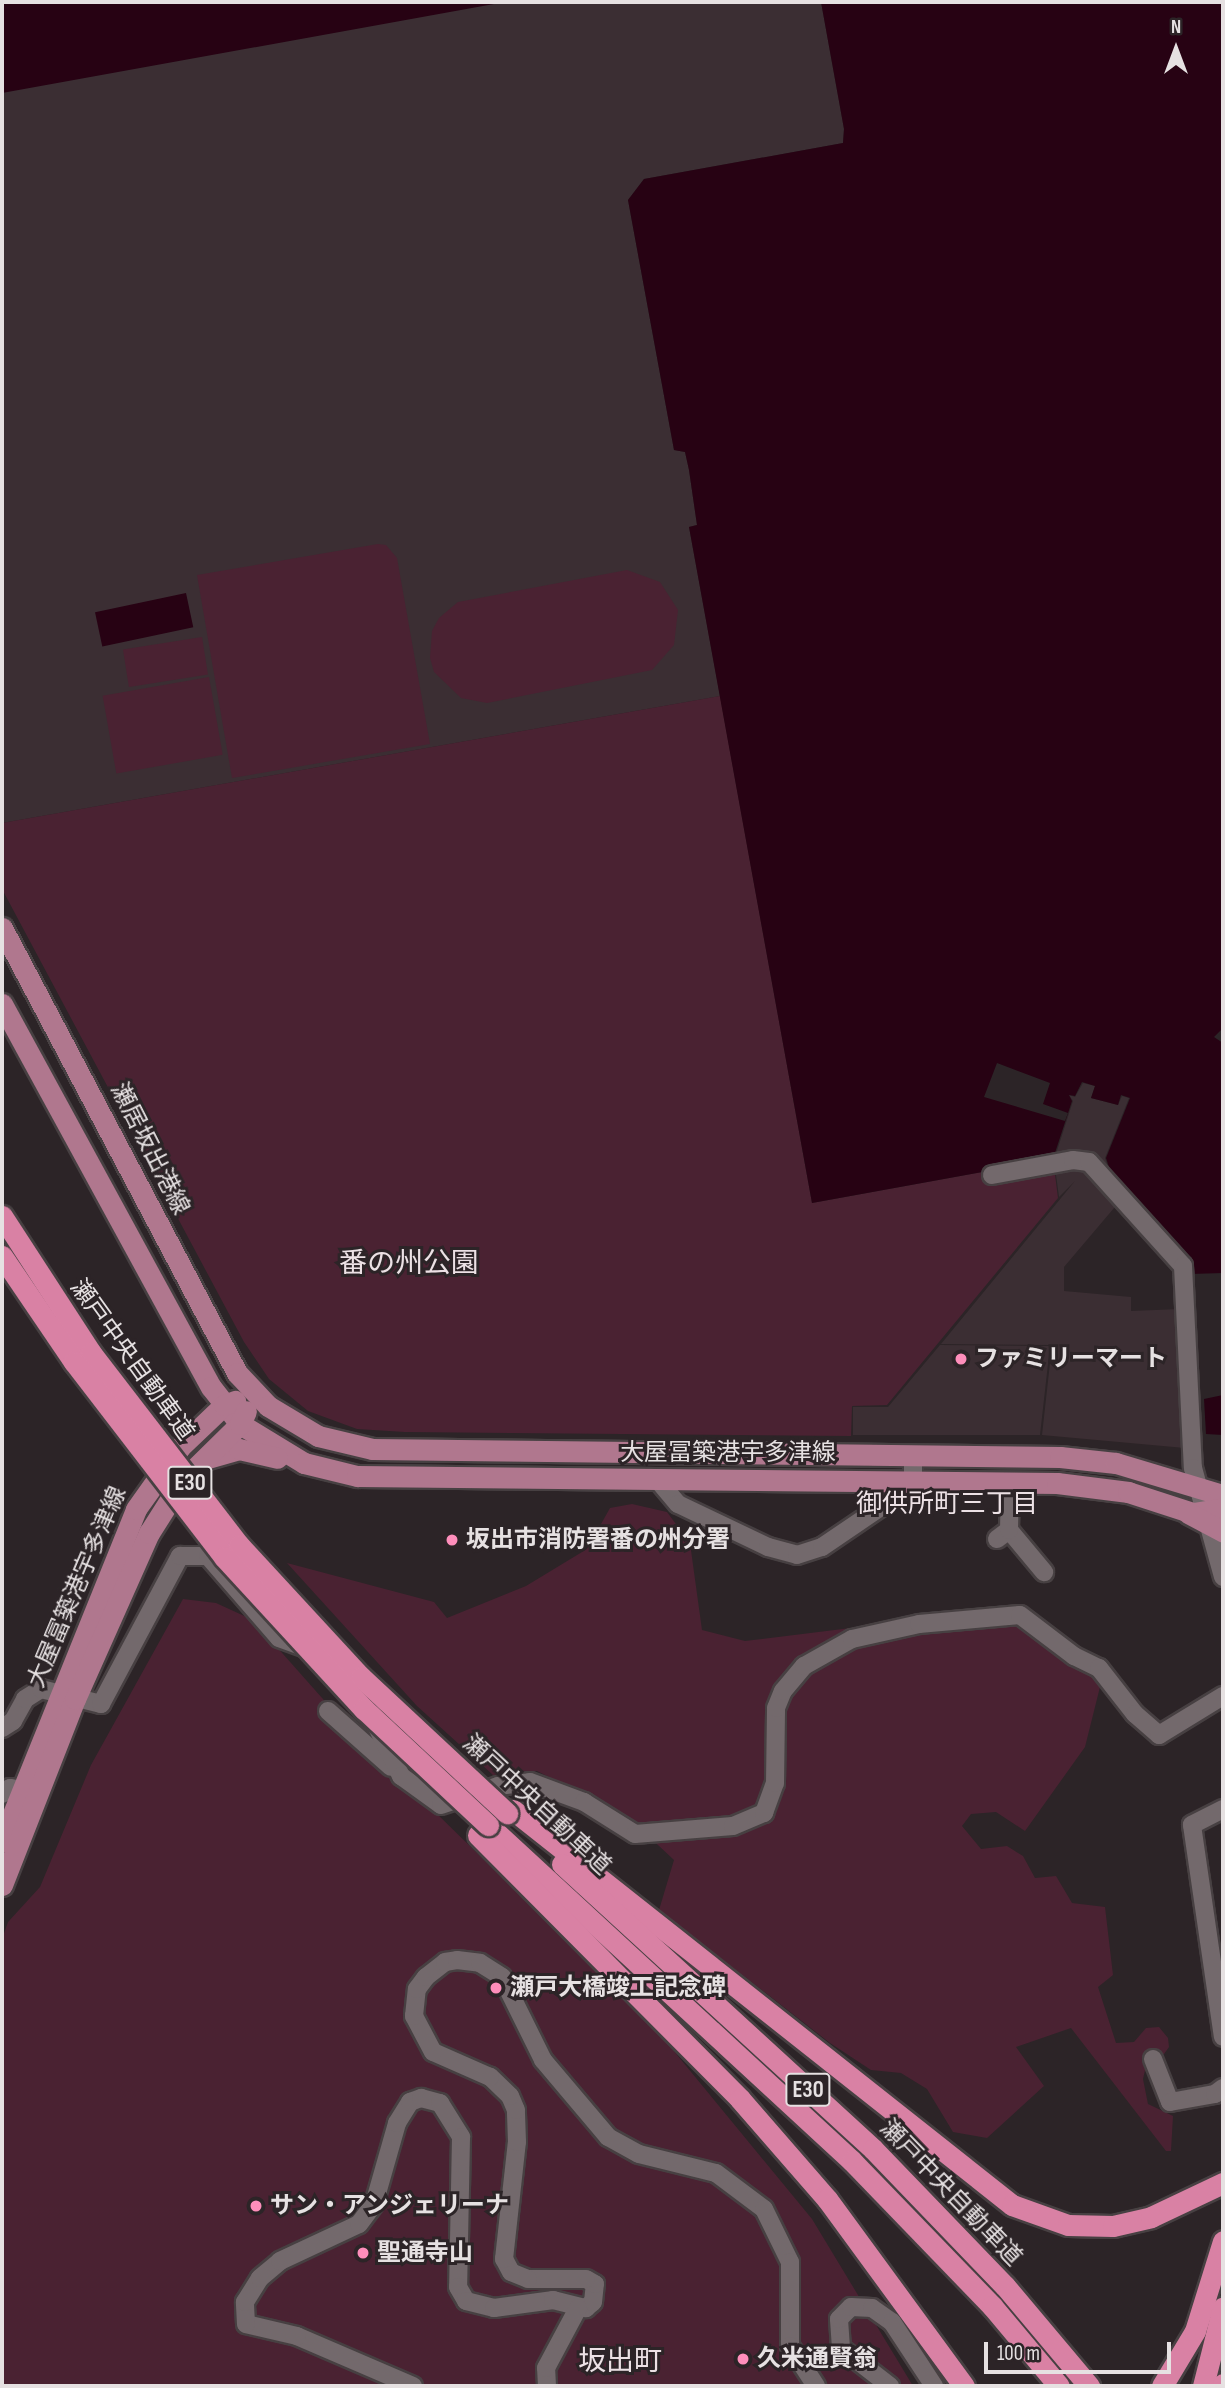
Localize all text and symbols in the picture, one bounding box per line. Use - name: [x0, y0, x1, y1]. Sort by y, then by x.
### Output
- north arrow: [1141, 14, 1211, 84]
- text: N: [1171, 16, 1181, 39]
- street label: 瀬居坂出港線: [104, 1078, 196, 1220]
- district label: 番の州公園: [339, 1247, 479, 1281]
- street label: 瀬戸中央自動車道: [64, 1274, 200, 1446]
- place label: ファミリーマート: [975, 1345, 1167, 1373]
- marker: ファミリーマート: [953, 1351, 969, 1367]
- street label: 大屋冨築港宇多津線: [620, 1439, 836, 1467]
- road number: E30: [167, 1464, 213, 1502]
- street label: 大屋冨築港宇多津線: [22, 1482, 132, 1692]
- district label: 御供所町三丁目: [856, 1489, 1038, 1521]
- place label: 坂出市消防署番の州分署: [466, 1526, 730, 1554]
- marker: 坂出市消防署番の州分署: [444, 1532, 460, 1548]
- street label: 瀬戸中央自動車道: [457, 1729, 617, 1881]
- place label: 瀬戸大橋竣工記念碑: [510, 1974, 726, 2002]
- marker: 瀬戸大橋竣工記念碑: [488, 1980, 504, 1996]
- road number: E30: [785, 2070, 831, 2110]
- street label: 瀬戸中央自動車道: [874, 2114, 1028, 2272]
- place label: サン・アンジェリーナ: [270, 2192, 510, 2220]
- marker: サン・アンジェリーナ: [248, 2198, 264, 2214]
- place label: 聖通寺山: [377, 2239, 473, 2267]
- marker: 聖通寺山: [355, 2245, 371, 2261]
- scale bar: [987, 2328, 1174, 2372]
- text: 100 m: [997, 2341, 1040, 2366]
- district label: 坂出町: [578, 2345, 662, 2379]
- place label: 久米通賢翁: [757, 2345, 877, 2373]
- marker: 久米通賢翁: [735, 2351, 751, 2367]

